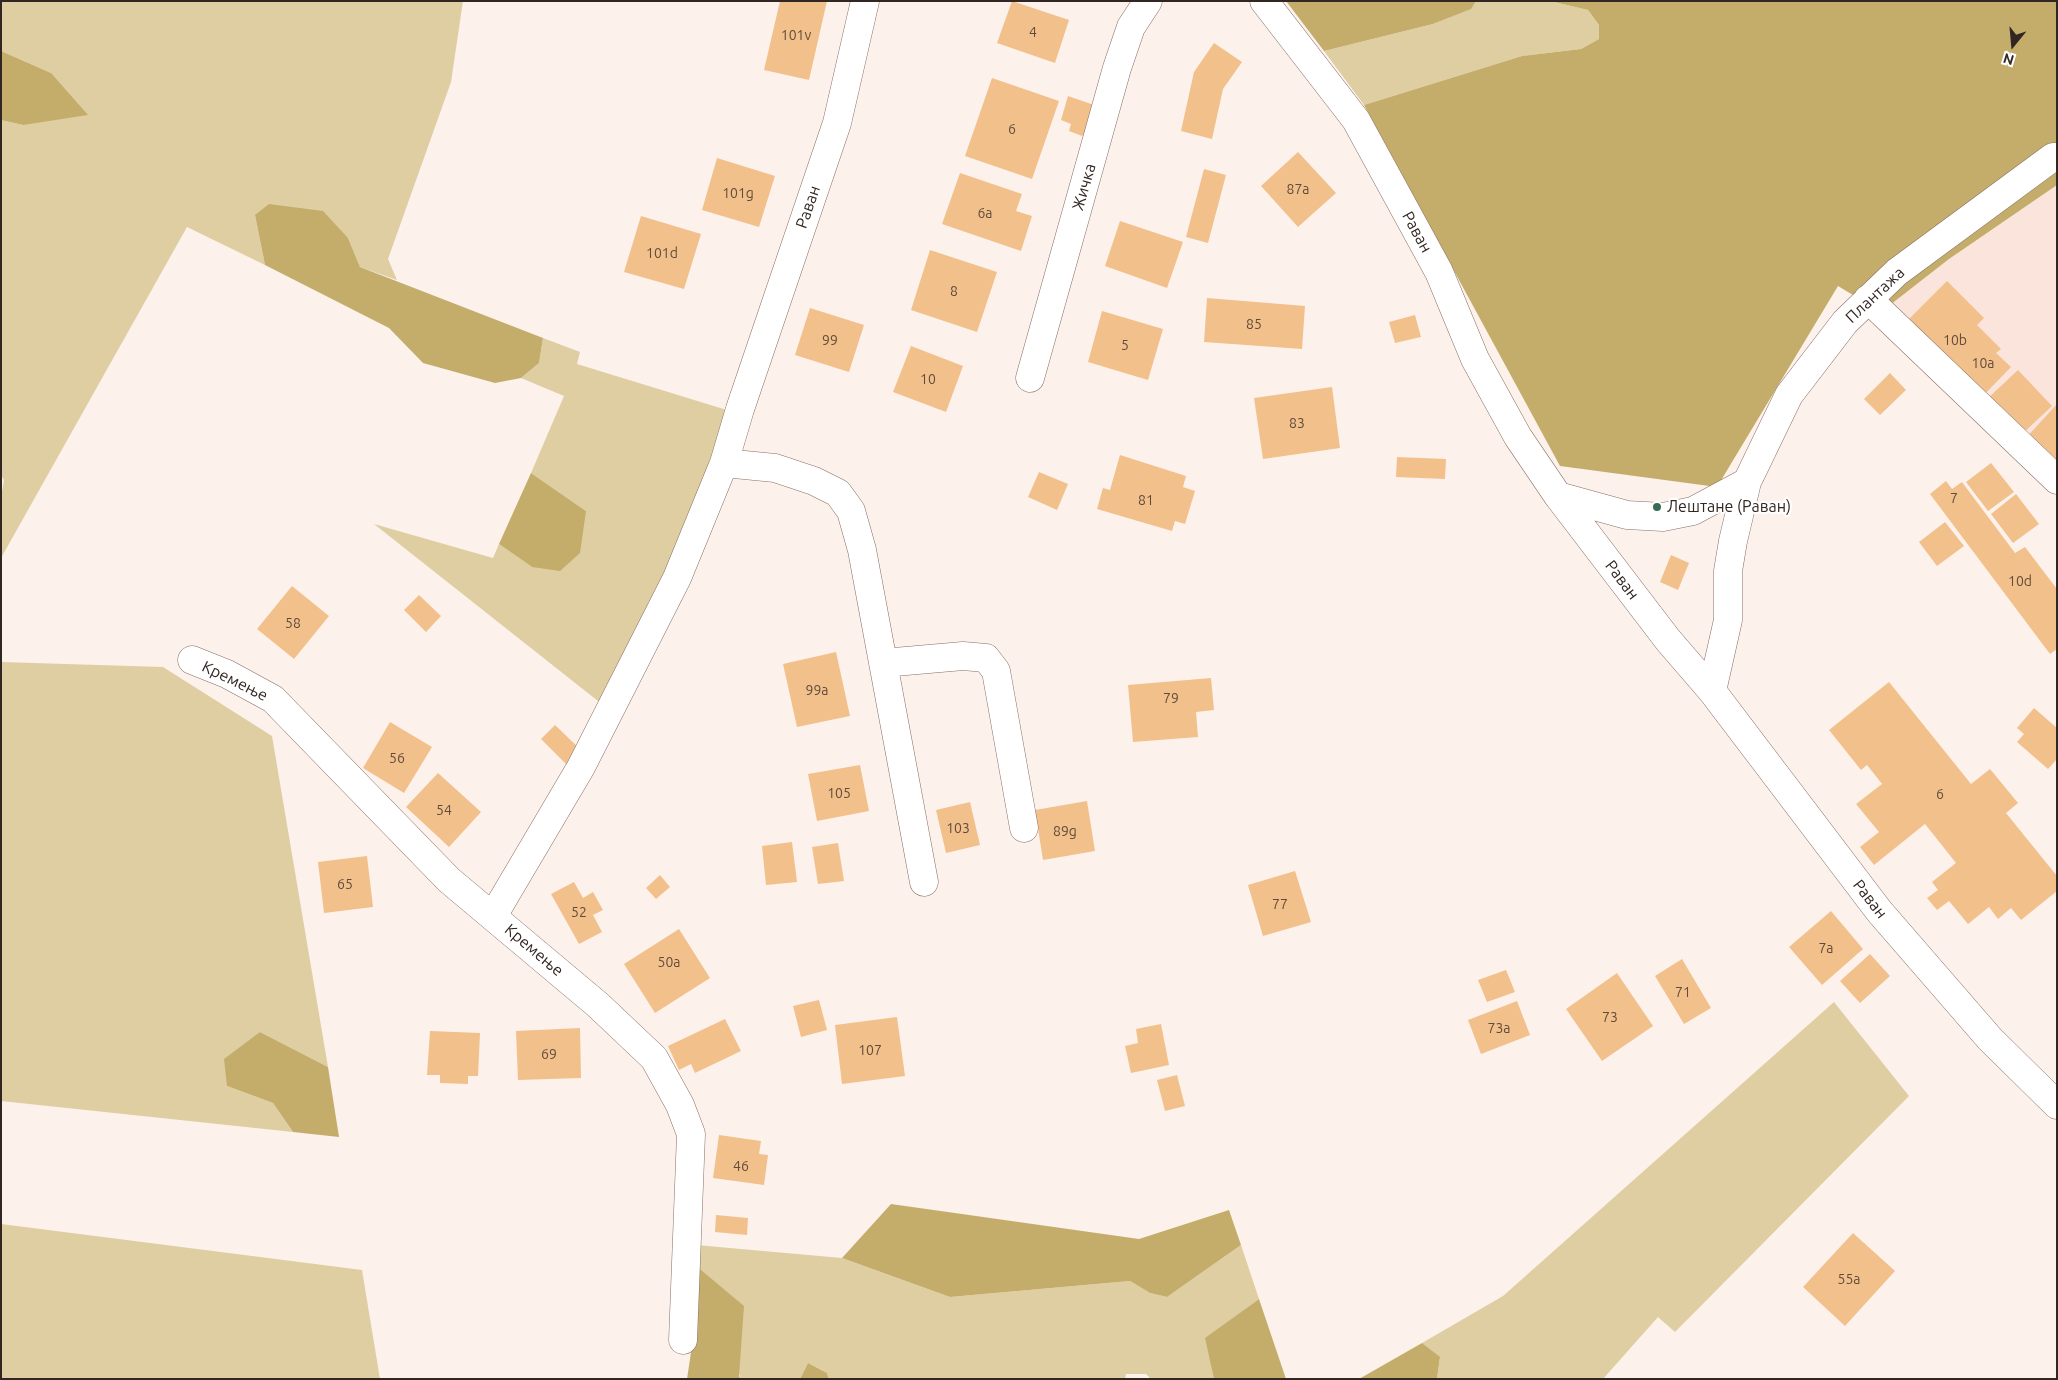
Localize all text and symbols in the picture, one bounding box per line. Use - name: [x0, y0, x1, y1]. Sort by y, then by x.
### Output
- north arrow: [1988, 20, 2038, 70]
- house number: 4: [1029, 24, 1037, 40]
- house number: 101v: [781, 27, 811, 43]
- text: N: [2001, 50, 2016, 69]
- house number: 6: [1008, 121, 1016, 137]
- street label: Жичка: [1068, 161, 1100, 213]
- house number: 87a: [1287, 181, 1309, 197]
- street label: Раван: [792, 183, 824, 231]
- house number: 101g: [722, 185, 754, 201]
- house number: 6a: [977, 205, 993, 221]
- street label: Раван: [1398, 208, 1436, 256]
- house number: 101d: [646, 245, 678, 261]
- street label: Плантажа: [1842, 263, 1908, 327]
- house number: 8: [950, 283, 958, 299]
- house number: 85: [1246, 316, 1262, 332]
- house number: 99: [822, 332, 838, 348]
- house number: 10b: [1943, 332, 1967, 348]
- house number: 5: [1121, 337, 1129, 353]
- house number: 10a: [1972, 355, 1994, 371]
- house number: 10: [920, 371, 936, 387]
- house number: 83: [1289, 415, 1305, 431]
- house number: 7: [1950, 490, 1958, 506]
- house number: 81: [1138, 492, 1154, 508]
- place label: Лештане (Раван): [1667, 497, 1791, 517]
- marker: Лештане (Раван): [1651, 501, 1663, 513]
- street label: Раван: [1601, 557, 1643, 603]
- house number: 10d: [2008, 573, 2032, 589]
- house number: 58: [285, 615, 301, 631]
- street label: Кремење: [199, 657, 271, 705]
- house number: 99a: [806, 682, 828, 698]
- house number: 79: [1163, 690, 1179, 706]
- house number: 56: [389, 750, 405, 766]
- house number: 105: [827, 785, 851, 801]
- house number: 6: [1936, 786, 1944, 802]
- house number: 54: [436, 802, 452, 818]
- house number: 103: [946, 820, 970, 836]
- house number: 89g: [1053, 823, 1077, 839]
- house number: 65: [337, 876, 353, 892]
- street label: Раван: [1849, 876, 1891, 922]
- house number: 77: [1272, 896, 1288, 912]
- house number: 52: [571, 904, 587, 920]
- street label: Кремење: [501, 920, 567, 980]
- house number: 7a: [1818, 940, 1834, 956]
- house number: 50a: [658, 954, 680, 970]
- house number: 71: [1675, 984, 1691, 1000]
- house number: 73: [1602, 1009, 1618, 1025]
- house number: 73a: [1488, 1020, 1510, 1036]
- house number: 107: [858, 1042, 882, 1058]
- house number: 69: [541, 1046, 557, 1062]
- house number: 46: [733, 1158, 749, 1174]
- house number: 55a: [1838, 1271, 1860, 1287]

